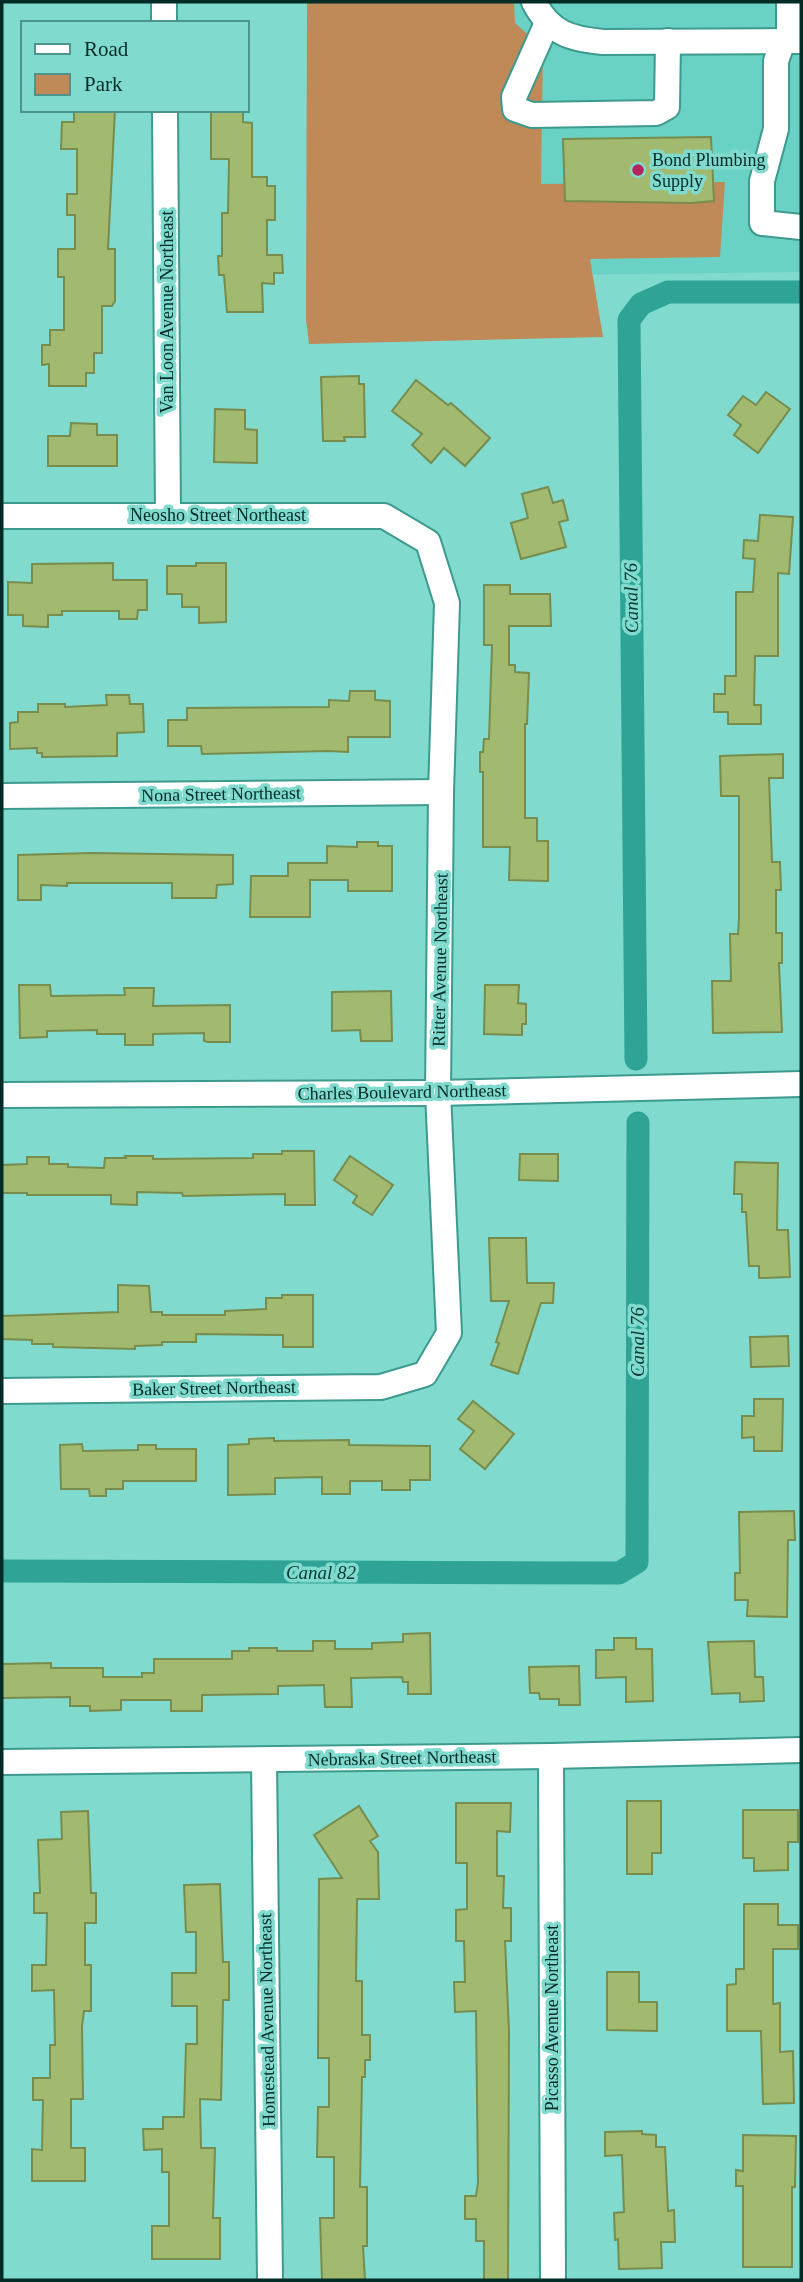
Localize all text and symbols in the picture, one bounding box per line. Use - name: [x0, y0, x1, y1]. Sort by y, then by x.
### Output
- legend: [21, 21, 248, 112]
- text: Road: [84, 37, 129, 61]
- text: Park: [84, 72, 123, 96]
- place label: Bond Plumbing Supply: [652, 150, 766, 191]
- marker: Bond Plumbing Supply: [630, 162, 646, 178]
- street label: Van Loon Avenue Northeast: [157, 210, 177, 414]
- street label: Neosho Street Northeast: [130, 505, 306, 525]
- water label: Canal 76: [620, 562, 642, 633]
- street label: Nona Street Northeast: [141, 783, 301, 805]
- street label: Ritter Avenue Northeast: [428, 873, 452, 1047]
- street label: Charles Boulevard Northeast: [297, 1080, 507, 1104]
- water label: Canal 76: [627, 1306, 648, 1377]
- street label: Baker Street Northeast: [132, 1377, 296, 1399]
- water label: Canal 82: [286, 1562, 357, 1583]
- street label: Nebraska Street Northeast: [307, 1746, 497, 1770]
- street label: Homestead Avenue Northeast: [255, 1913, 279, 2127]
- street label: Picasso Avenue Northeast: [542, 1925, 562, 2111]

